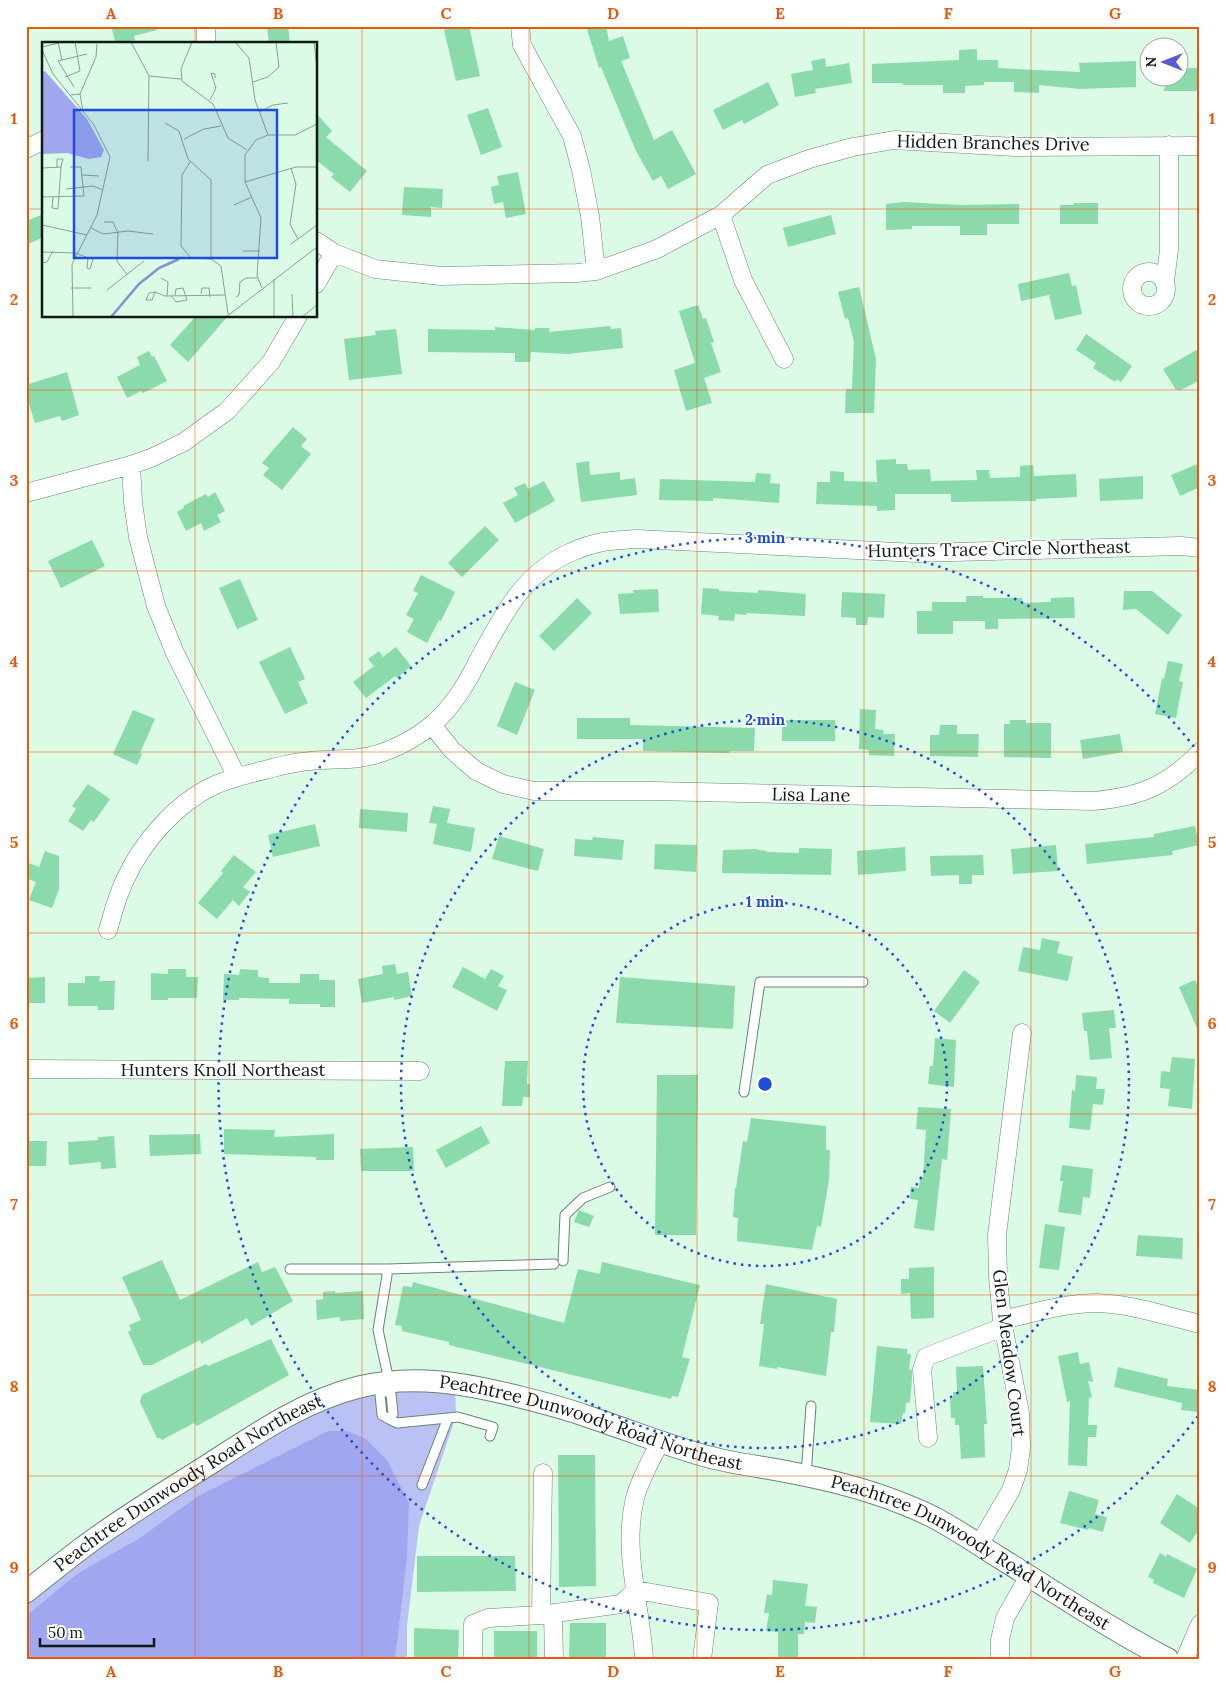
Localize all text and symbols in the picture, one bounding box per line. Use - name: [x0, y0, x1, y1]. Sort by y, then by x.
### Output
- text: A: [106, 3, 117, 23]
- text: B: [273, 3, 284, 23]
- text: C: [440, 3, 452, 23]
- text: D: [607, 3, 619, 23]
- text: E: [775, 3, 785, 23]
- text: F: [943, 3, 953, 23]
- text: G: [1109, 3, 1121, 23]
- north arrow: [1138, 38, 1188, 88]
- inset map: [42, 42, 318, 318]
- text: N: [1142, 56, 1160, 67]
- text: 1: [11, 108, 17, 128]
- text: 1: [1209, 108, 1215, 128]
- street label: Hidden Branches Drive: [896, 129, 1090, 156]
- text: 2: [10, 289, 18, 309]
- text: 2: [1208, 289, 1216, 309]
- text: 3: [10, 470, 19, 490]
- text: 3: [1208, 470, 1217, 490]
- text: 3 min: [745, 528, 786, 547]
- street label: Hunters Trace Circle Northeast: [867, 535, 1131, 562]
- text: 4: [10, 651, 19, 671]
- text: 4: [1208, 651, 1217, 671]
- text: 2 min: [745, 710, 786, 729]
- street label: Lisa Lane: [772, 782, 851, 807]
- text: 5: [10, 832, 19, 852]
- text: 5: [1208, 832, 1217, 852]
- text: 1 min: [746, 892, 785, 911]
- text: 6: [9, 1013, 19, 1033]
- text: 6: [1207, 1013, 1217, 1033]
- street label: Hunters Knoll Northeast: [120, 1058, 326, 1081]
- centre of rings: [756, 1075, 774, 1093]
- text: 7: [10, 1194, 18, 1214]
- text: 7: [1208, 1194, 1216, 1214]
- street label: Glen Meadow Court: [988, 1268, 1031, 1438]
- street label: Peachtree Dunwoody Road Northeast: [438, 1370, 744, 1475]
- text: 8: [9, 1376, 19, 1396]
- text: 8: [1207, 1376, 1217, 1396]
- street label: Peachtree Dunwoody Road Northeast: [49, 1388, 326, 1576]
- street label: Peachtree Dunwoody Road Northeast: [828, 1470, 1114, 1635]
- text: 9: [9, 1557, 19, 1577]
- text: 9: [1207, 1557, 1217, 1577]
- scale bar: [40, 1615, 154, 1647]
- text: 50 m: [48, 1623, 83, 1642]
- text: A: [106, 1661, 117, 1681]
- text: B: [273, 1661, 284, 1681]
- text: C: [440, 1661, 452, 1681]
- text: D: [607, 1661, 619, 1681]
- text: E: [775, 1661, 785, 1681]
- text: F: [943, 1661, 953, 1681]
- text: G: [1109, 1661, 1121, 1681]

